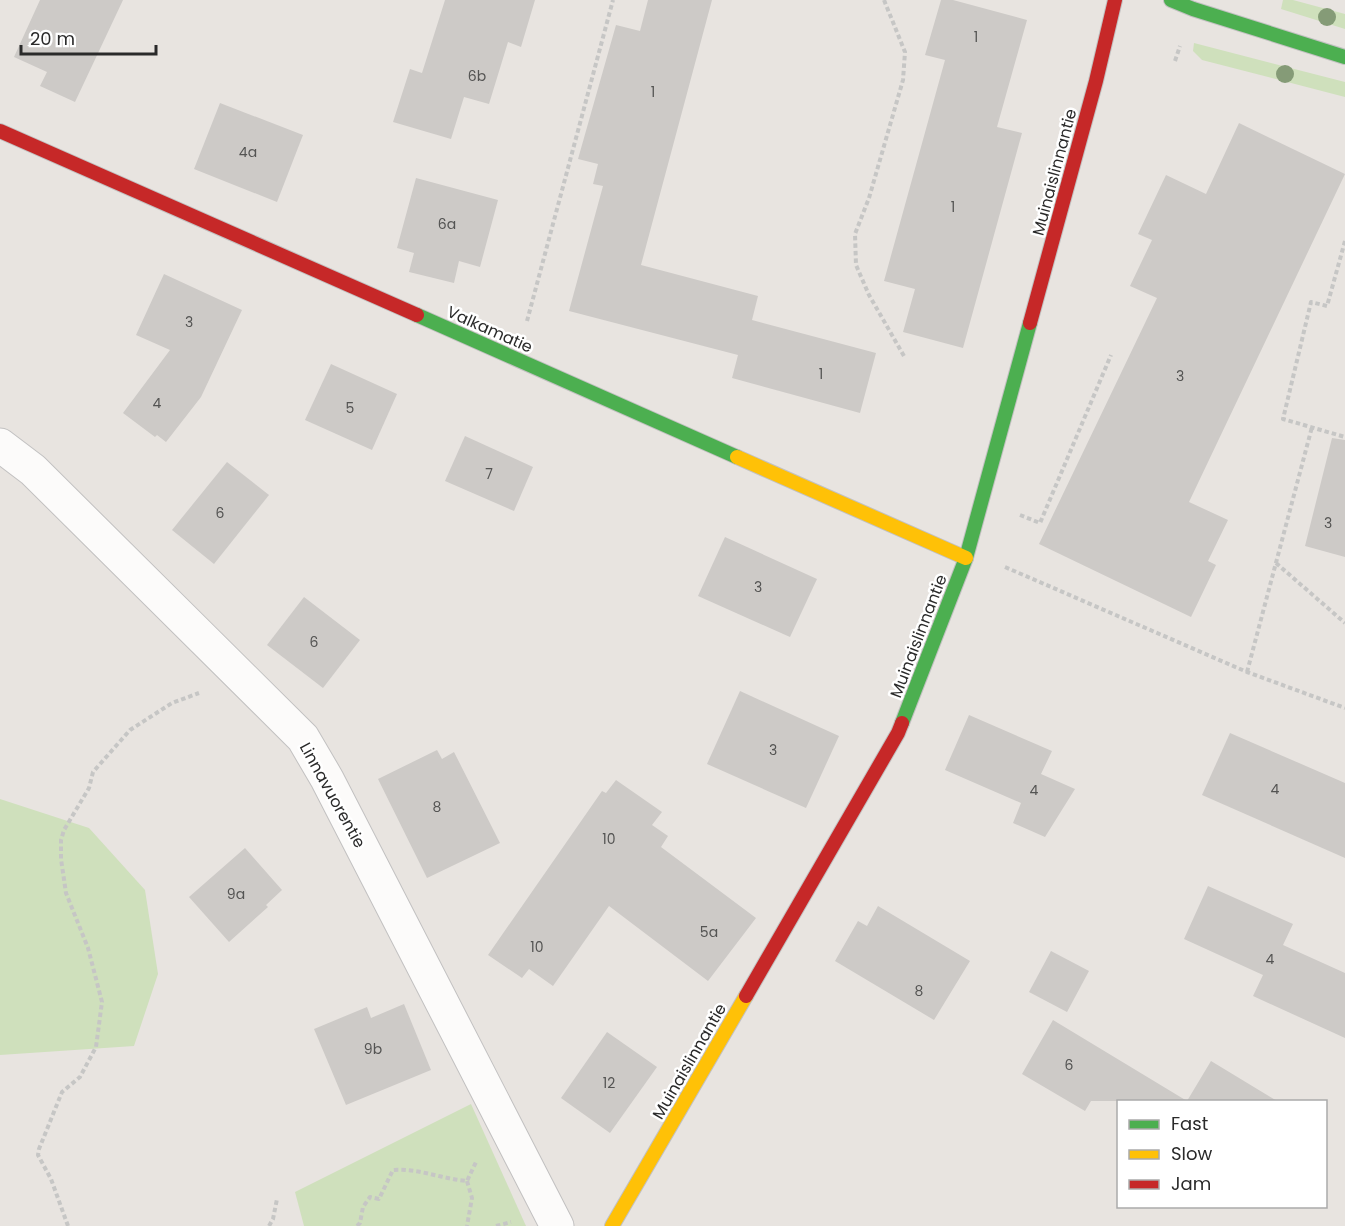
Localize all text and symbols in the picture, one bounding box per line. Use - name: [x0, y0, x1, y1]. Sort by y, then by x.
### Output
- scale bar: [21, 18, 156, 56]
- text: 20 m: [30, 26, 75, 51]
- house number: 1: [974, 27, 978, 47]
- house number: 6b: [468, 66, 486, 86]
- house number: 1: [651, 82, 655, 102]
- street label: Muinaislinnantie: [1027, 106, 1082, 238]
- house number: 4a: [239, 142, 257, 162]
- house number: 1: [951, 197, 955, 217]
- house number: 6a: [438, 214, 456, 234]
- street label: Valkamatie: [443, 300, 536, 359]
- house number: 3: [185, 312, 193, 332]
- house number: 1: [819, 364, 823, 384]
- house number: 3: [1176, 366, 1184, 386]
- house number: 4: [153, 393, 162, 413]
- house number: 5: [346, 398, 354, 418]
- house number: 7: [485, 464, 493, 484]
- house number: 6: [216, 503, 225, 523]
- house number: 3: [1324, 513, 1332, 533]
- street label: Muinaislinnantie: [884, 571, 953, 701]
- house number: 3: [754, 577, 762, 597]
- house number: 6: [310, 632, 319, 652]
- street label: Linnavuorentie: [294, 738, 371, 852]
- house number: 3: [769, 740, 777, 760]
- house number: 4: [1271, 779, 1280, 799]
- house number: 4: [1030, 780, 1039, 800]
- house number: 8: [433, 797, 442, 817]
- house number: 10: [602, 829, 616, 849]
- house number: 9a: [227, 884, 245, 904]
- house number: 5a: [700, 922, 718, 942]
- house number: 10: [530, 937, 544, 957]
- house number: 4: [1266, 949, 1275, 969]
- house number: 8: [915, 981, 924, 1001]
- street label: Muinaislinnantie: [647, 999, 732, 1123]
- house number: 9b: [364, 1039, 382, 1059]
- house number: 6: [1065, 1055, 1074, 1075]
- house number: 12: [603, 1073, 615, 1093]
- legend: [1117, 1100, 1327, 1208]
- text: Fast: [1171, 1111, 1208, 1136]
- text: Slow: [1171, 1141, 1213, 1166]
- text: Jam: [1171, 1171, 1211, 1196]

